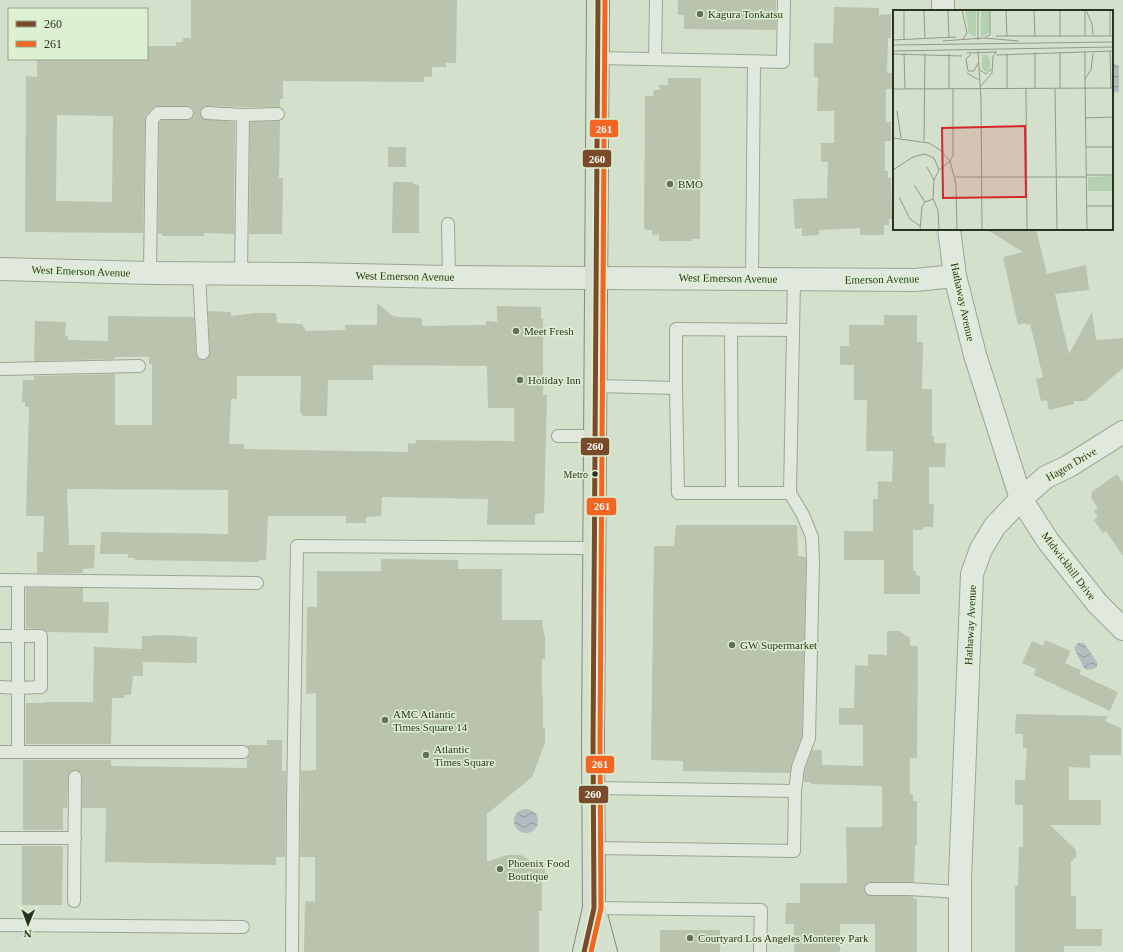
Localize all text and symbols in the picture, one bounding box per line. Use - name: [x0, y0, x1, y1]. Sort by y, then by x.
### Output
- legend: [8, 8, 148, 60]
- place label: Kagura Tonkatsu: [708, 8, 784, 20]
- marker: Kagura Tonkatsu: [695, 9, 705, 19]
- inset map: [893, 10, 1113, 230]
- text: 260: [44, 17, 62, 31]
- text: 261: [44, 37, 62, 51]
- line badge: 261: [589, 119, 619, 138]
- text: 261: [596, 123, 612, 135]
- line badge: 260: [582, 149, 612, 168]
- text: 260: [589, 153, 606, 165]
- place label: BMO: [678, 178, 703, 190]
- marker: BMO: [665, 179, 675, 189]
- street label: Hathaway Avenue: [949, 262, 977, 343]
- street label: West Emerson Avenue: [31, 263, 131, 279]
- street label: West Emerson Avenue: [355, 269, 455, 283]
- street label: West Emerson Avenue: [678, 271, 778, 285]
- street label: Emerson Avenue: [845, 272, 920, 286]
- place label: Meet Fresh: [524, 325, 574, 337]
- marker: Meet Fresh: [511, 326, 521, 336]
- place label: Holiday Inn: [528, 374, 581, 386]
- marker: Holiday Inn: [515, 375, 525, 385]
- line badge: 260: [580, 437, 610, 456]
- text: 260: [587, 440, 604, 452]
- street label: Hagen Drive: [1044, 445, 1099, 483]
- place label: Metro: [564, 469, 588, 480]
- marker: Metro: [590, 469, 600, 479]
- line badge: 261: [586, 497, 617, 516]
- text: 261: [594, 500, 610, 512]
- street label: Midwickhill Drive: [1039, 530, 1099, 603]
- street label: Hathaway Avenue: [962, 585, 978, 665]
- place label: GW Supermarket: [740, 639, 817, 651]
- marker: GW Supermarket: [727, 640, 737, 650]
- place label: AMC Atlantic Times Square 14: [393, 708, 468, 733]
- marker: AMC Atlantic Times Square 14: [380, 715, 390, 725]
- place label: Atlantic Times Square: [434, 743, 495, 768]
- marker: Atlantic Times Square: [421, 750, 431, 760]
- line badge: 261: [585, 755, 615, 774]
- text: 261: [592, 758, 608, 770]
- line badge: 260: [578, 785, 609, 804]
- text: 260: [585, 788, 602, 800]
- place label: Phoenix Food Boutique: [508, 857, 570, 882]
- marker: Phoenix Food Boutique: [495, 864, 505, 874]
- north arrow: [8, 904, 48, 944]
- text: N: [24, 928, 32, 940]
- place label: Courtyard Los Angeles Monterey Park: [698, 932, 869, 944]
- marker: Courtyard Los Angeles Monterey Park: [685, 933, 695, 943]

